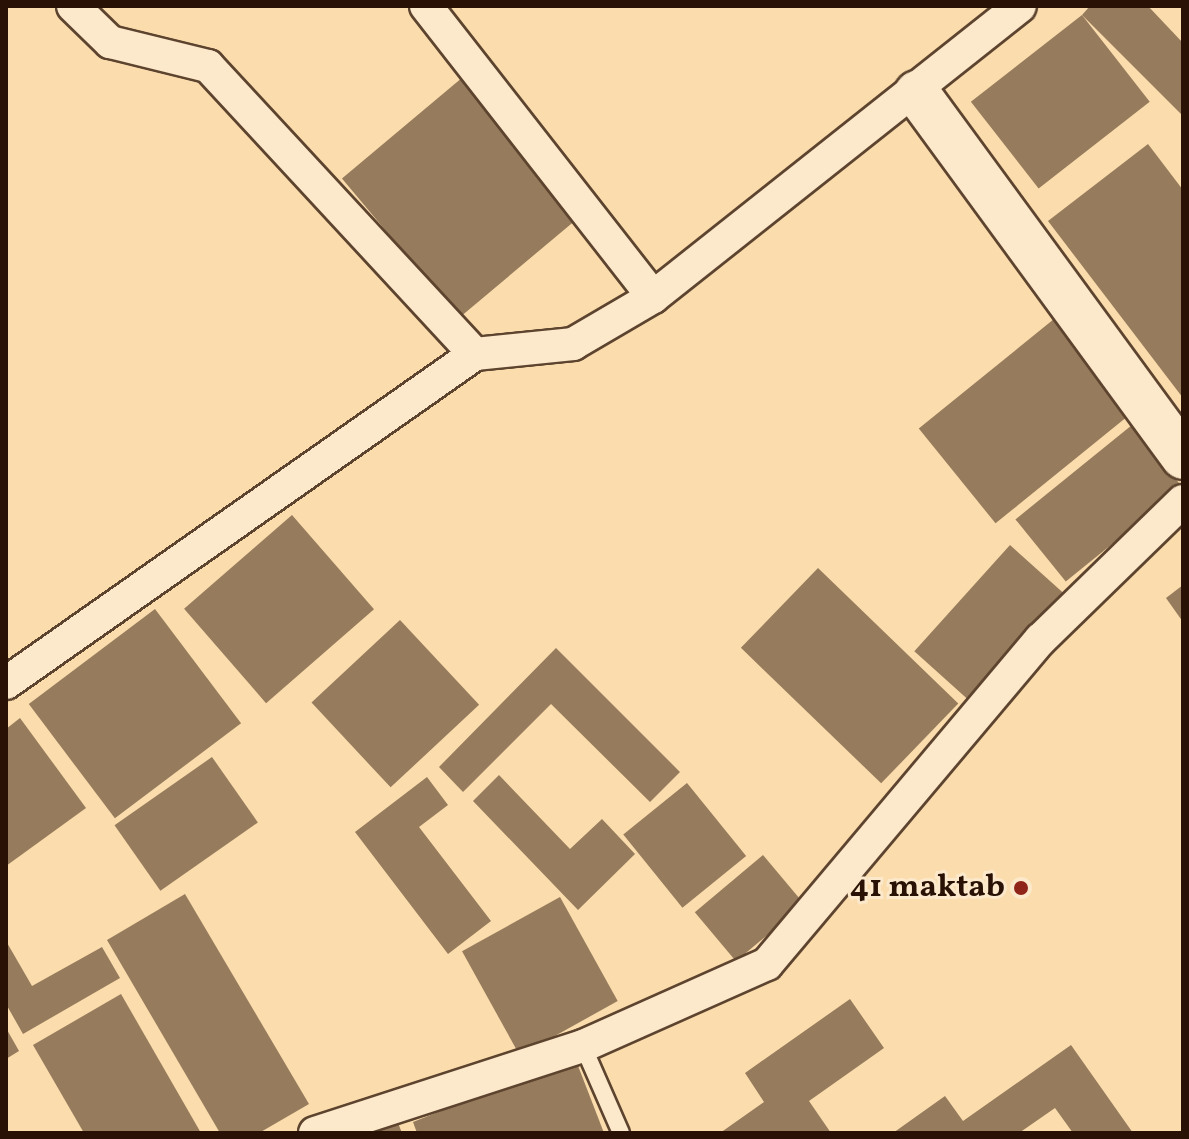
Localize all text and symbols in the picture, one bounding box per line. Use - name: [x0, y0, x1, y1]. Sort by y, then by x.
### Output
- place label: 41 maktab: [850, 869, 1005, 907]
- marker: 41 maktab: [1012, 879, 1030, 897]

